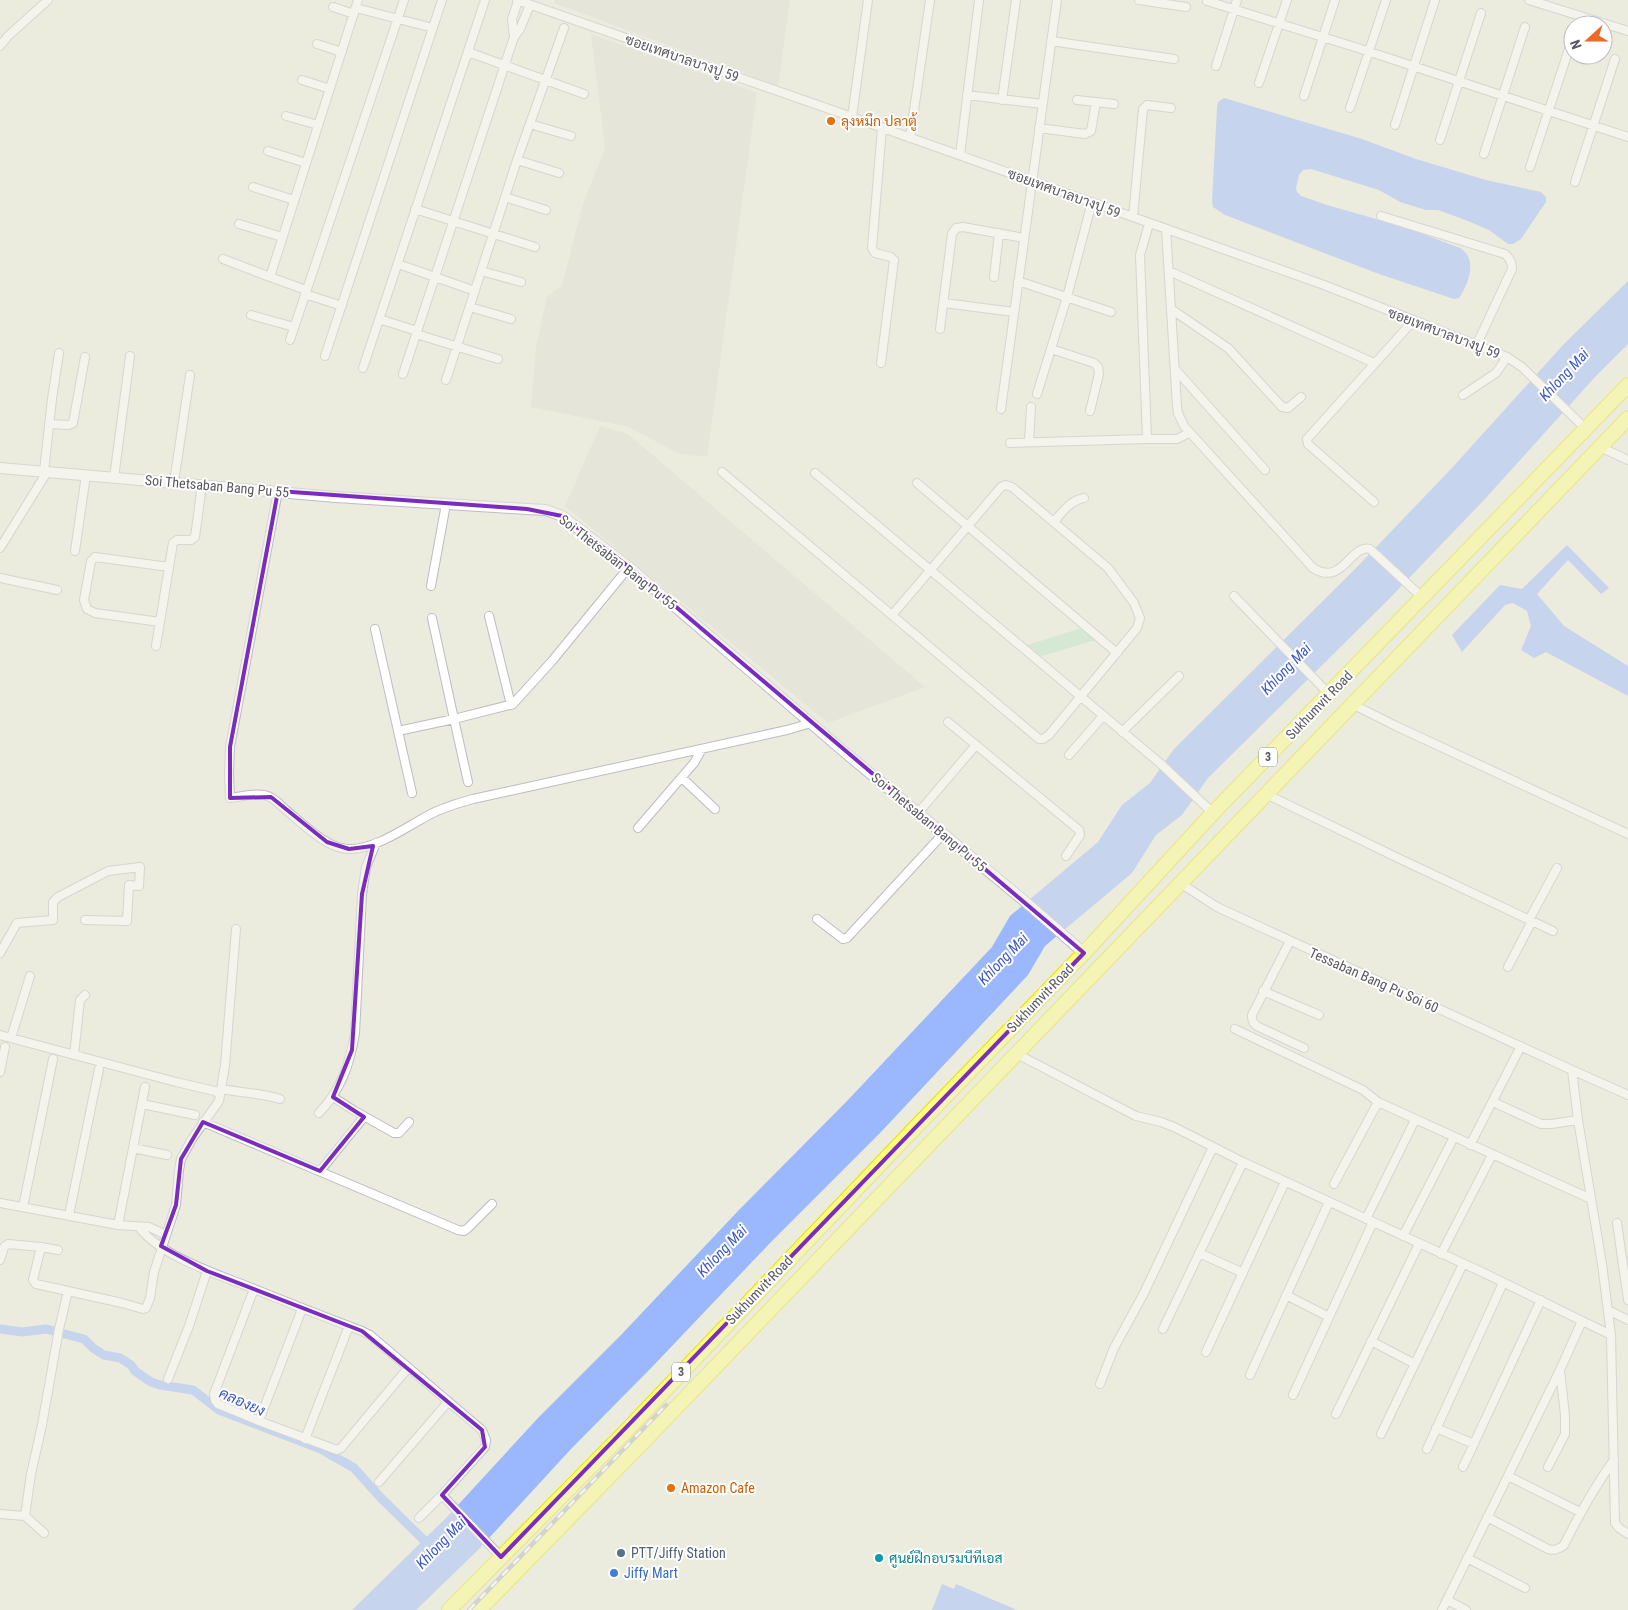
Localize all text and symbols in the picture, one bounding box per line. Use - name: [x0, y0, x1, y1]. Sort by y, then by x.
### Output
- north arrow: [1563, 15, 1613, 65]
- street label: ซอยเทศบาลบางปู 59: [622, 31, 741, 87]
- text: N: [1567, 38, 1585, 52]
- place label: ลุงหมึก ปลาตู้: [841, 112, 918, 131]
- marker: ลุงหมึก ปลาตู้: [825, 115, 837, 127]
- street label: ซอยเทศบาลบางปู 59: [1005, 165, 1123, 223]
- street label: ซอยเทศบาลบางปู 59: [1385, 304, 1502, 364]
- water label: Khlong Mai: [1535, 345, 1593, 405]
- street label: Soi Thetsaban Bang Pu 55: [144, 472, 290, 500]
- street label: Soi Thetsaban Bang Pu 55: [556, 511, 680, 613]
- water label: Khlong Mai: [1257, 639, 1315, 698]
- street label: Sukhumvit Road: [1282, 667, 1356, 743]
- road number: 3: [1259, 748, 1277, 766]
- street label: Soi Thetsaban Bang Pu 55: [868, 769, 990, 875]
- water label: Khlong Mai: [974, 929, 1032, 988]
- street label: Tessaban Bang Pu Soi 60: [1307, 944, 1441, 1016]
- street label: Sukhumvit Road: [1003, 960, 1077, 1036]
- water label: Khlong Mai: [693, 1221, 751, 1280]
- street label: Sukhumvit Road: [722, 1252, 796, 1328]
- road number: 3: [672, 1362, 690, 1381]
- water label: คลองยง: [216, 1384, 268, 1420]
- place label: Amazon Cafe: [681, 1480, 755, 1496]
- marker: Amazon Cafe: [665, 1482, 677, 1494]
- water label: Khlong Mai: [412, 1513, 470, 1572]
- place label: PTT/Jiffy Station: [631, 1545, 726, 1561]
- marker: PTT/Jiffy Station: [615, 1547, 627, 1559]
- place label: ศูนย์ฝึกอบรมบีทีเอส: [889, 1549, 1003, 1568]
- marker: ศูนย์ฝึกอบรมบีทีเอส: [873, 1552, 885, 1564]
- place label: Jiffy Mart: [624, 1565, 678, 1581]
- marker: Jiffy Mart: [608, 1567, 620, 1579]

